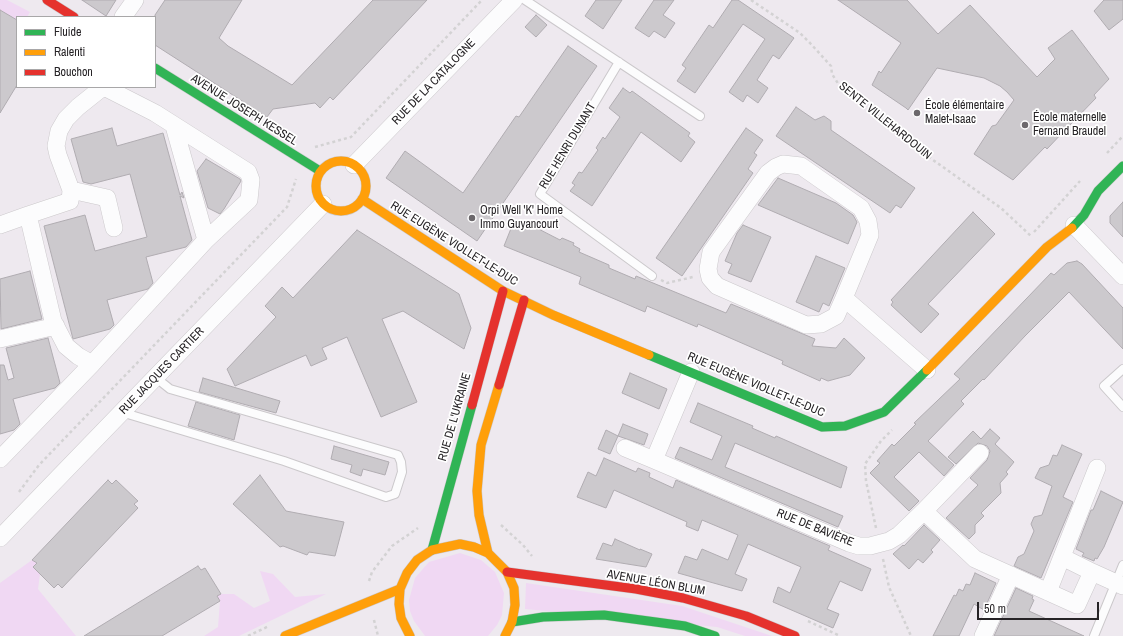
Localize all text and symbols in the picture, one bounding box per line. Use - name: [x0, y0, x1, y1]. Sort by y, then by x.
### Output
- legend: [16, 16, 156, 88]
- text: Fluide: [54, 24, 81, 40]
- street label: RUE DE LA CATALOGNE: [389, 36, 479, 128]
- text: Ralenti: [54, 44, 85, 60]
- text: Bouchon: [54, 64, 93, 80]
- street label: AVENUE JOSEPH KESSEL: [188, 71, 300, 149]
- street label: SENTE VILLEHARDOUIN: [836, 79, 934, 163]
- place label: École élémentaire Malet-Isaac: [925, 99, 1004, 127]
- street label: RUE HENRI DUNANT: [537, 100, 599, 192]
- marker: École élémentaire Malet-Isaac: [912, 108, 922, 118]
- place label: École maternelle Fernand Braudel: [1033, 111, 1106, 139]
- marker: École maternelle Fernand Braudel: [1020, 120, 1030, 130]
- street label: RUE EUGÈNE VIOLLET-LE-DUC: [388, 199, 520, 289]
- place label: Orpi Well 'K' Home Immo Guyancourt: [480, 204, 563, 232]
- marker: Orpi Well 'K' Home Immo Guyancourt: [467, 213, 477, 223]
- street label: RUE JACQUES CARTIER: [117, 324, 207, 418]
- street label: RUE EUGÈNE VIOLLET-LE-DUC: [685, 350, 827, 420]
- street label: RUE DE L'UKRAINE: [436, 371, 474, 463]
- street label: RUE DE BAVIÈRE: [774, 506, 856, 550]
- street label: AVENUE LÉON BLUM: [606, 567, 706, 599]
- scale bar: [979, 594, 1101, 620]
- text: 50 m: [984, 601, 1006, 617]

